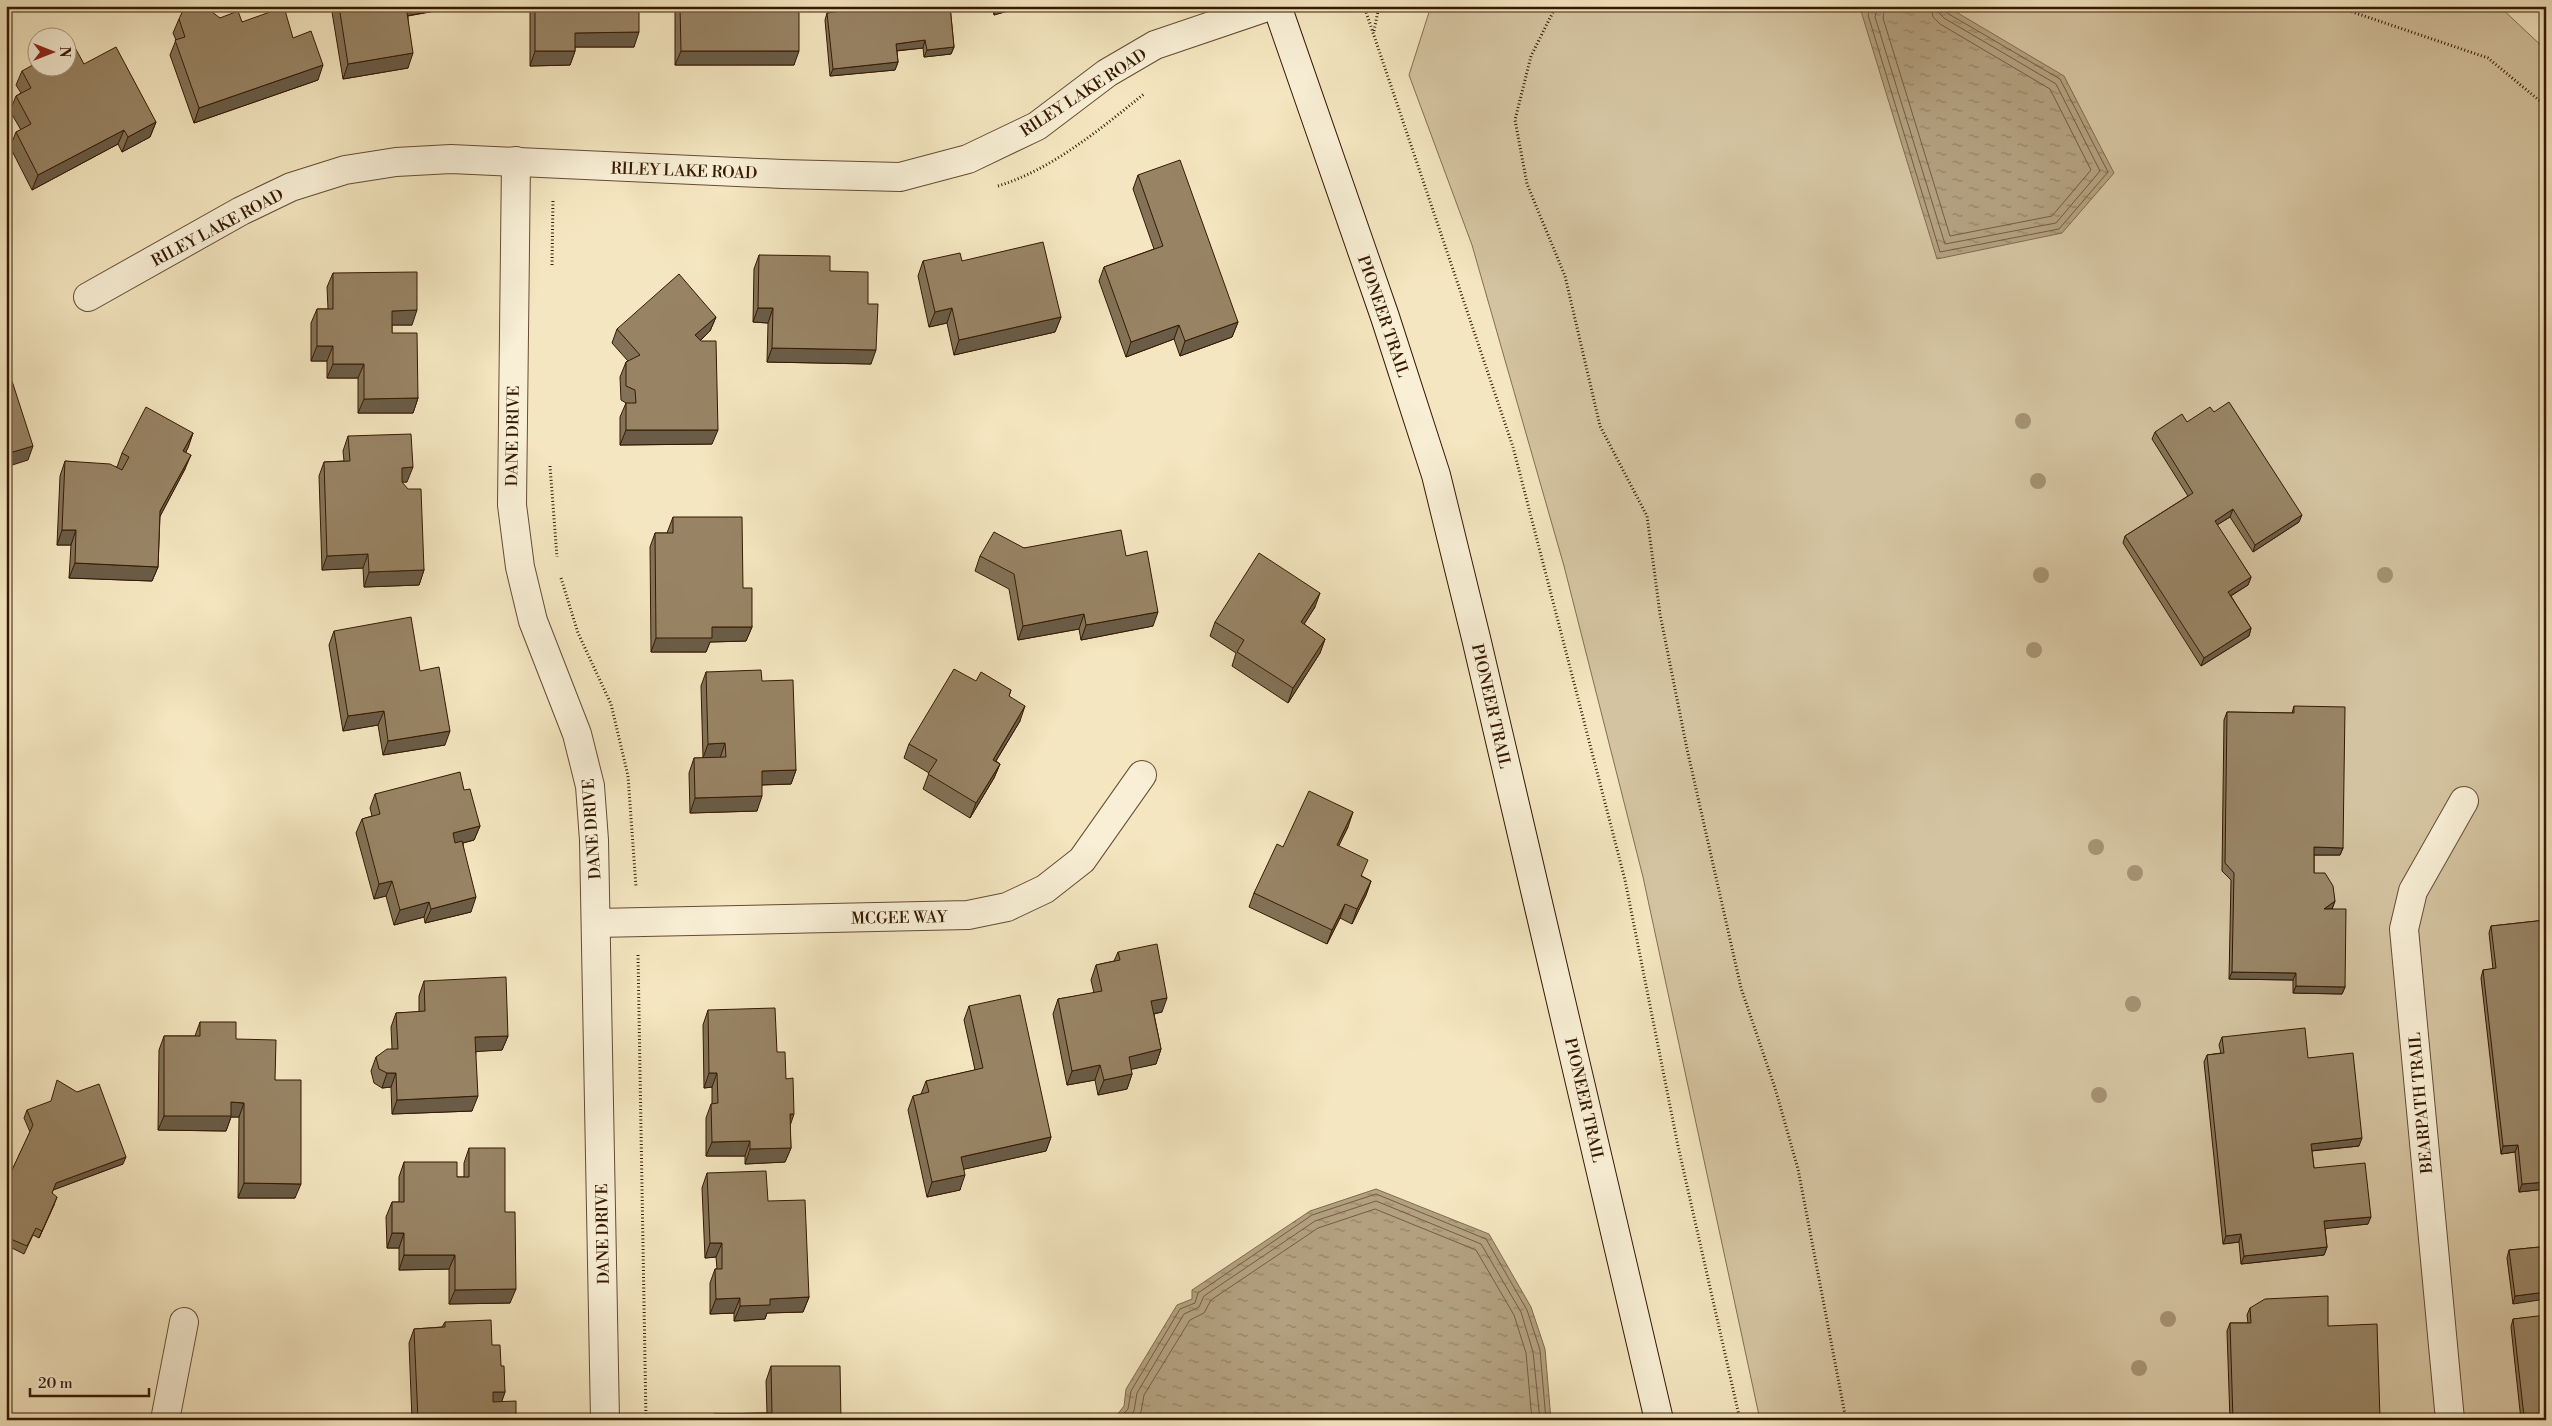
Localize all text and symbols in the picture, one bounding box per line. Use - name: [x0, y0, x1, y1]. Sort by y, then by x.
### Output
- north arrow: [28, 28, 78, 78]
- street label: RILEY LAKE ROAD: [1017, 44, 1151, 141]
- text: N: [55, 46, 73, 58]
- street label: RILEY LAKE ROAD: [610, 158, 758, 184]
- street label: RILEY LAKE ROAD: [148, 185, 287, 271]
- street label: PIONEER TRAIL: [1353, 253, 1413, 380]
- street label: DANE DRIVE: [502, 385, 524, 487]
- street label: PIONEER TRAIL: [1467, 642, 1515, 771]
- street label: DANE DRIVE: [579, 778, 605, 880]
- street label: MCGEE WAY: [851, 907, 949, 929]
- street label: BEARPATH TRAIL: [2405, 1031, 2437, 1175]
- street label: PIONEER TRAIL: [1560, 1036, 1608, 1165]
- street label: DANE DRIVE: [592, 1183, 614, 1285]
- scale bar: [30, 1366, 149, 1398]
- text: 20 m: [38, 1374, 73, 1393]

